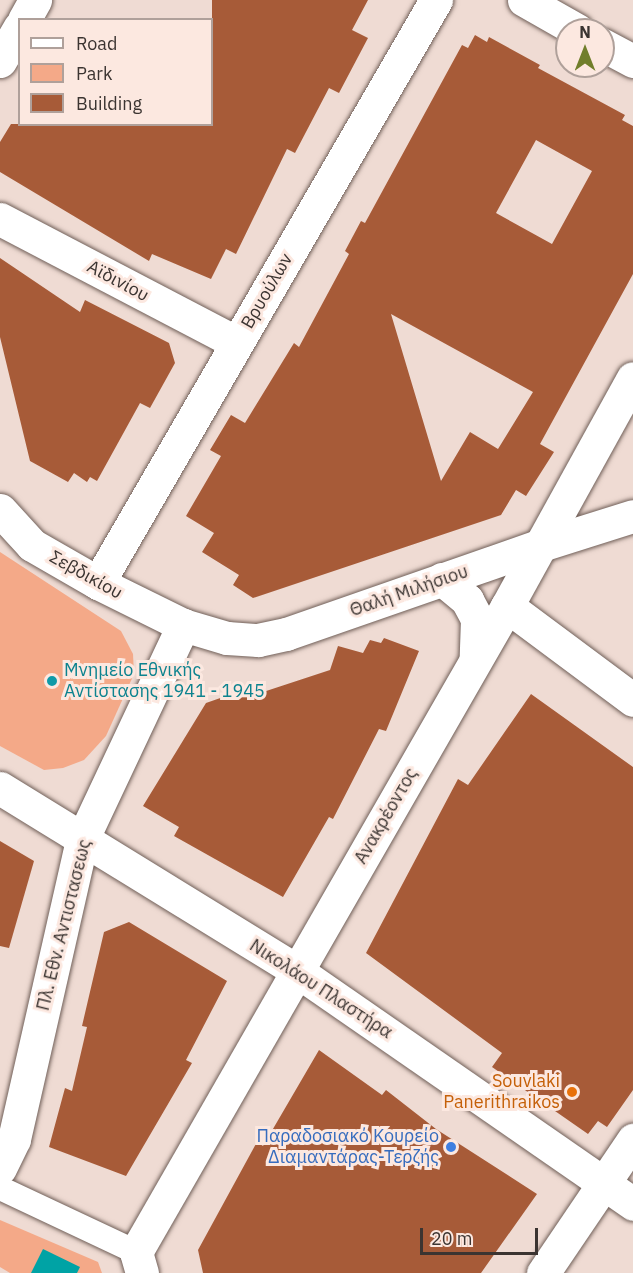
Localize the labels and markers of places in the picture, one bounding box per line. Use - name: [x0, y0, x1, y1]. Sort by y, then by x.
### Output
- place label: Μνημείο Εθνικής Αντίστασης 1941 - 1945: [64, 660, 265, 702]
- marker: Μνημείο Εθνικής Αντίστασης 1941 - 1945: [45, 674, 59, 688]
- place label: Souvlaki Panerithraikos: [443, 1071, 560, 1114]
- marker: Souvlaki Panerithraikos: [565, 1085, 579, 1099]
- place label: Παραδοσιακό Κουρείο Διαμαντάρας-Τερζής: [257, 1126, 439, 1168]
- marker: Παραδοσιακό Κουρείο Διαμαντάρας-Τερζής: [444, 1140, 458, 1154]

